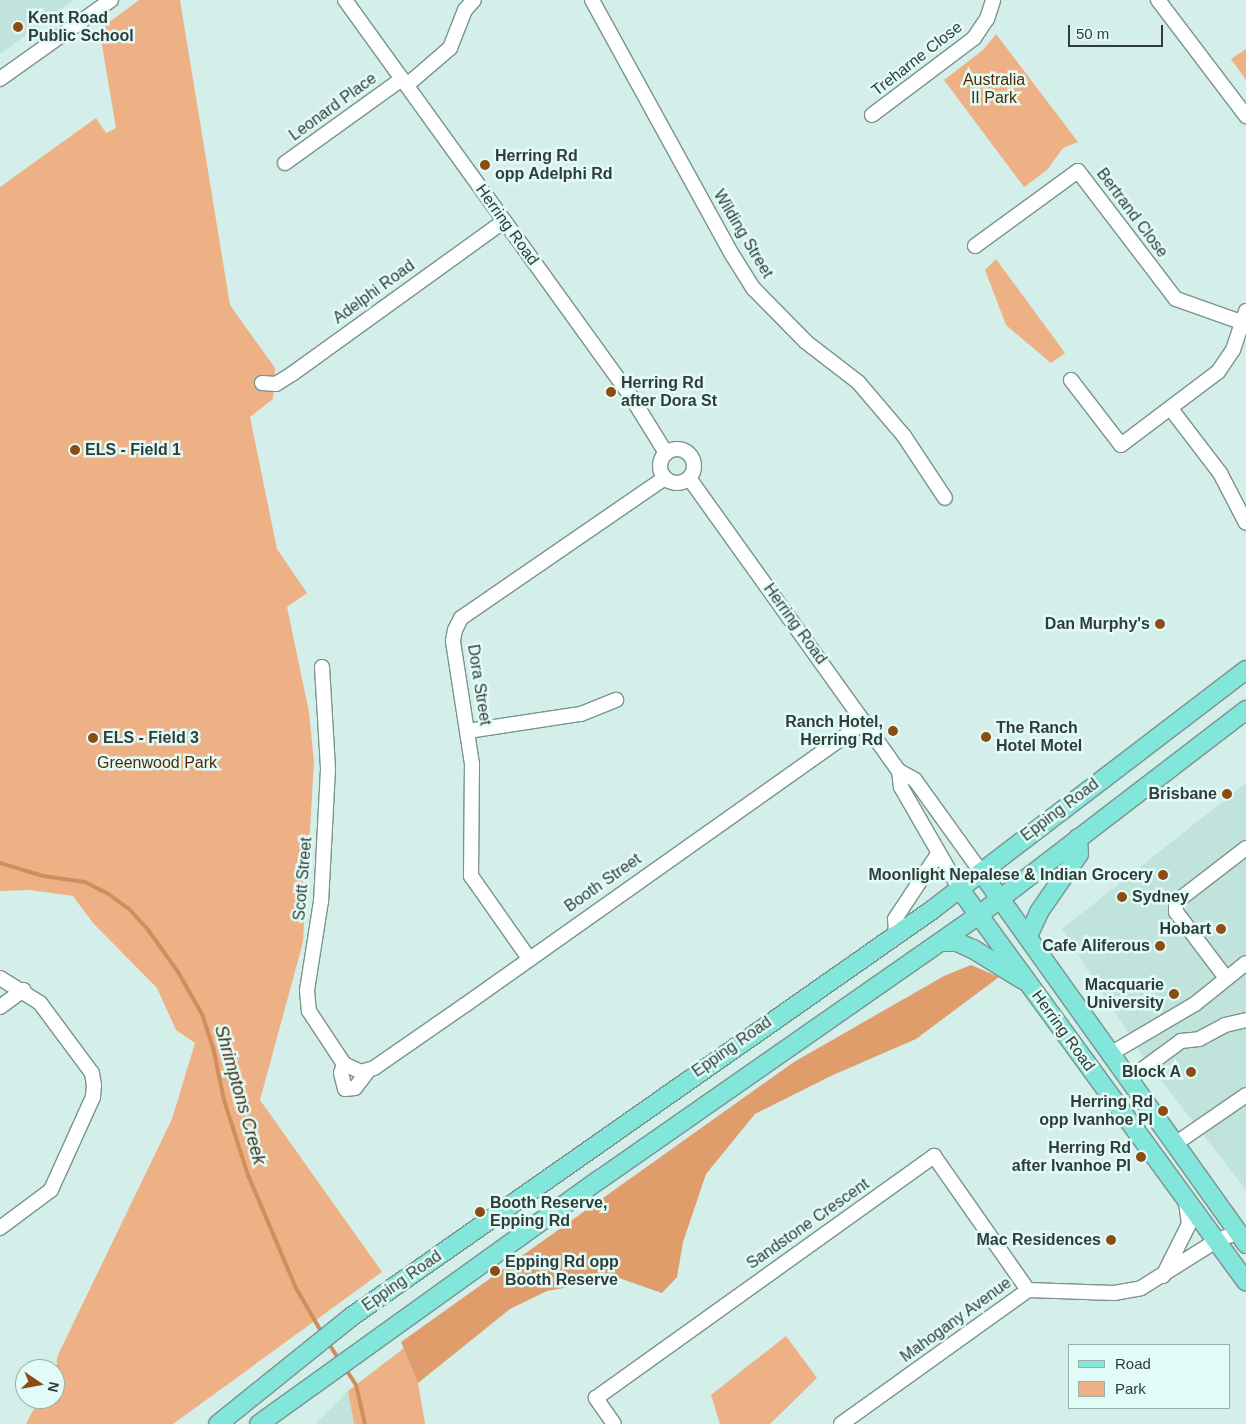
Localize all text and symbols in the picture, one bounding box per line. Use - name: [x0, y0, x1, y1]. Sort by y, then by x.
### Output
- place label: Kent Road Public School: [28, 8, 134, 46]
- scale bar: [1071, 15, 1166, 47]
- street label: Treharne Close: [868, 18, 966, 100]
- marker: Kent Road Public School: [12, 21, 24, 33]
- text: 50 m: [1076, 25, 1109, 42]
- street label: Leonard Place: [286, 69, 380, 145]
- park label: Australia II Park: [963, 70, 1025, 108]
- place label: Herring Rd opp Adelphi Rd: [495, 146, 613, 184]
- marker: Herring Rd opp Adelphi Rd: [479, 159, 491, 171]
- street label: Bertrand Close: [1092, 165, 1172, 261]
- street label: Herring Road: [471, 181, 543, 269]
- street label: Wilding Street: [709, 186, 777, 282]
- street label: Adelphi Road: [329, 256, 419, 328]
- place label: Herring Rd after Dora St: [621, 373, 717, 411]
- marker: Herring Rd after Dora St: [605, 386, 617, 398]
- place label: ELS - Field 1: [85, 440, 181, 460]
- marker: ELS - Field 1: [69, 444, 81, 456]
- street label: Herring Road: [759, 580, 831, 668]
- place label: Dan Murphy's: [1045, 614, 1150, 634]
- marker: Dan Murphy's: [1154, 618, 1166, 630]
- street label: Dora Street: [463, 643, 495, 727]
- place label: Ranch Hotel, Herring Rd: [785, 712, 883, 750]
- place label: The Ranch Hotel Motel: [996, 718, 1082, 756]
- marker: Ranch Hotel, Herring Rd: [887, 725, 899, 737]
- place label: ELS - Field 3: [103, 728, 199, 748]
- marker: The Ranch Hotel Motel: [980, 731, 992, 743]
- marker: ELS - Field 3: [87, 732, 99, 744]
- park label: Greenwood Park: [97, 753, 217, 773]
- street label: Epping Road: [1017, 774, 1103, 846]
- place label: Brisbane: [1149, 784, 1217, 804]
- marker: Brisbane: [1221, 788, 1233, 800]
- street label: Scott Street: [290, 837, 316, 921]
- street label: Booth Street: [561, 850, 645, 916]
- place label: Moonlight Nepalese & Indian Grocery: [869, 865, 1153, 885]
- marker: Moonlight Nepalese & Indian Grocery: [1157, 869, 1169, 881]
- place label: Sydney: [1132, 887, 1189, 907]
- marker: Sydney: [1116, 891, 1128, 903]
- place label: Hobart: [1159, 919, 1211, 939]
- marker: Hobart: [1215, 923, 1227, 935]
- place label: Cafe Aliferous: [1042, 936, 1150, 956]
- marker: Cafe Aliferous: [1154, 940, 1166, 952]
- place label: Macquarie University: [1085, 975, 1164, 1013]
- street label: Herring Road: [1027, 987, 1099, 1075]
- marker: Macquarie University: [1168, 988, 1180, 1000]
- street label: Epping Road: [689, 1013, 775, 1081]
- water label: Shrimptons Creek: [210, 1023, 270, 1167]
- place label: Block A: [1121, 1062, 1181, 1082]
- marker: Block A: [1185, 1066, 1197, 1078]
- place label: Herring Rd opp Ivanhoe Pl: [1039, 1092, 1153, 1130]
- marker: Herring Rd opp Ivanhoe Pl: [1157, 1105, 1169, 1117]
- place label: Herring Rd after Ivanhoe Pl: [1012, 1138, 1131, 1176]
- marker: Herring Rd after Ivanhoe Pl: [1135, 1151, 1147, 1163]
- street label: Sandstone Crescent: [743, 1175, 873, 1273]
- place label: Booth Reserve, Epping Rd: [490, 1193, 607, 1231]
- marker: Booth Reserve, Epping Rd: [474, 1206, 486, 1218]
- place label: Mac Residences: [976, 1230, 1101, 1250]
- marker: Mac Residences: [1105, 1234, 1117, 1246]
- street label: Epping Road: [359, 1247, 445, 1315]
- place label: Epping Rd opp Booth Reserve: [505, 1252, 619, 1290]
- marker: Epping Rd opp Booth Reserve: [489, 1265, 501, 1277]
- street label: Mahogany Avenue: [897, 1273, 1015, 1367]
- legend: [1068, 1344, 1231, 1409]
- text: Road: [1115, 1355, 1151, 1372]
- north arrow: [15, 1359, 65, 1409]
- text: N: [45, 1380, 63, 1394]
- text: Park: [1115, 1380, 1146, 1397]

